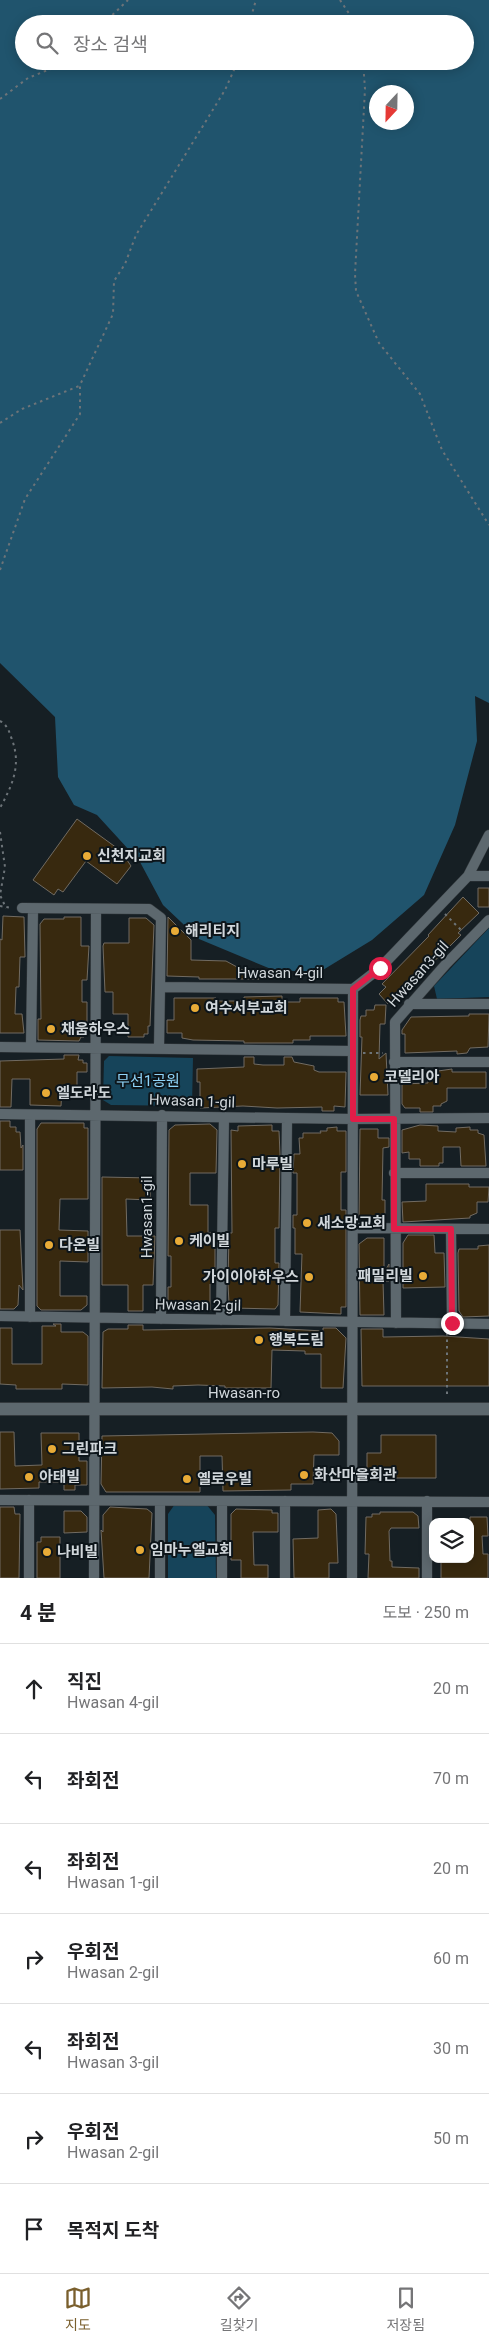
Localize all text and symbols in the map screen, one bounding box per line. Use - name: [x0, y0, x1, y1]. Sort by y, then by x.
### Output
- search box: [15, 15, 474, 70]
- icon: search: [33, 29, 61, 57]
- text: 장소 검색: [73, 33, 148, 56]
- north arrow: [369, 85, 414, 130]
- place label: 신천지교회: [97, 847, 166, 865]
- marker: 신천지교회: [81, 850, 93, 862]
- place label: 해리티지: [185, 922, 240, 940]
- marker: 해리티지: [169, 925, 181, 937]
- street label: Hwasan3-gil: [384, 937, 452, 1011]
- route start: [369, 957, 392, 980]
- street label: Hwasan 4-gil: [237, 964, 323, 982]
- place label: 여수서부교회: [205, 999, 288, 1017]
- marker: 여수서부교회: [189, 1002, 201, 1014]
- place label: 채움하우스: [61, 1020, 130, 1038]
- marker: 채움하우스: [45, 1023, 57, 1035]
- place label: 코델리아: [384, 1068, 439, 1086]
- marker: 코델리아: [368, 1071, 380, 1083]
- park label: 무선1공원: [116, 1072, 180, 1090]
- place label: 엘도라도: [56, 1084, 111, 1102]
- marker: 엘도라도: [40, 1087, 52, 1099]
- street label: Hwasan 1-gil: [149, 1090, 235, 1112]
- place label: 마루빌: [252, 1155, 293, 1173]
- marker: 마루빌: [236, 1158, 248, 1170]
- street label: Hwasan1-gil: [138, 1176, 156, 1258]
- place label: 새소망교회: [317, 1214, 386, 1232]
- marker: 새소망교회: [301, 1217, 313, 1229]
- place label: 케이빌: [189, 1232, 230, 1250]
- marker: 케이빌: [173, 1235, 185, 1247]
- place label: 다온빌: [59, 1236, 100, 1254]
- marker: 다온빌: [43, 1239, 55, 1251]
- place label: 패밀리빌: [358, 1267, 413, 1285]
- place label: 가이이아하우스: [202, 1268, 299, 1286]
- marker: 패밀리빌: [417, 1270, 429, 1282]
- marker: 가이이아하우스: [303, 1271, 315, 1283]
- street label: Hwasan 2-gil: [155, 1295, 241, 1315]
- route end: [441, 1312, 464, 1335]
- place label: 행복드림: [269, 1331, 324, 1349]
- marker: 행복드림: [253, 1334, 265, 1346]
- street label: Hwasan-ro: [208, 1384, 280, 1402]
- place label: 그린파크: [62, 1440, 117, 1458]
- marker: 그린파크: [46, 1443, 58, 1455]
- place label: 화산마을회관: [314, 1466, 397, 1484]
- place label: 아태빌: [39, 1468, 80, 1486]
- marker: 화산마을회관: [298, 1469, 310, 1481]
- place label: 옐로우빌: [197, 1470, 252, 1488]
- marker: 아태빌: [23, 1471, 35, 1483]
- marker: 옐로우빌: [181, 1473, 193, 1485]
- map controls: [429, 1518, 474, 1563]
- button: layers: [429, 1518, 474, 1563]
- place label: 임마누엘교회: [150, 1541, 233, 1559]
- place label: 나비빌: [57, 1543, 98, 1561]
- marker: 임마누엘교회: [134, 1544, 146, 1556]
- marker: 나비빌: [41, 1546, 53, 1558]
- text: 4 분: [20, 1601, 57, 1625]
- text: 도보 · 250 m: [382, 1603, 469, 1622]
- text: 직진: [67, 1670, 102, 1693]
- icon: ahead: [20, 1675, 48, 1703]
- text: 20 m: [433, 1679, 469, 1698]
- text: Hwasan 4-gil: [67, 1693, 159, 1712]
- icon: left: [20, 1765, 48, 1793]
- text: 좌회전: [67, 1769, 119, 1792]
- text: 70 m: [433, 1769, 469, 1788]
- text: 좌회전: [67, 1850, 119, 1873]
- icon: left: [20, 1855, 48, 1883]
- text: 20 m: [433, 1859, 469, 1878]
- text: Hwasan 1-gil: [67, 1873, 159, 1892]
- text: 우회전: [67, 1940, 119, 1963]
- icon: right: [20, 1945, 48, 1973]
- text: 60 m: [433, 1949, 469, 1968]
- text: Hwasan 2-gil: [67, 1963, 159, 1982]
- text: 좌회전: [67, 2030, 119, 2053]
- icon: left: [20, 2035, 48, 2063]
- text: 30 m: [433, 2039, 469, 2058]
- text: Hwasan 3-gil: [67, 2053, 159, 2072]
- text: 우회전: [67, 2120, 119, 2143]
- icon: right: [20, 2125, 48, 2153]
- text: 50 m: [433, 2129, 469, 2148]
- text: Hwasan 2-gil: [67, 2143, 159, 2162]
- icon: arrive: [20, 2215, 48, 2243]
- text: 목적지 도착: [67, 2219, 159, 2242]
- tab: 지도: [64, 2284, 92, 2334]
- tab: 길찾기: [220, 2284, 259, 2334]
- tab: 저장됨: [386, 2284, 425, 2334]

